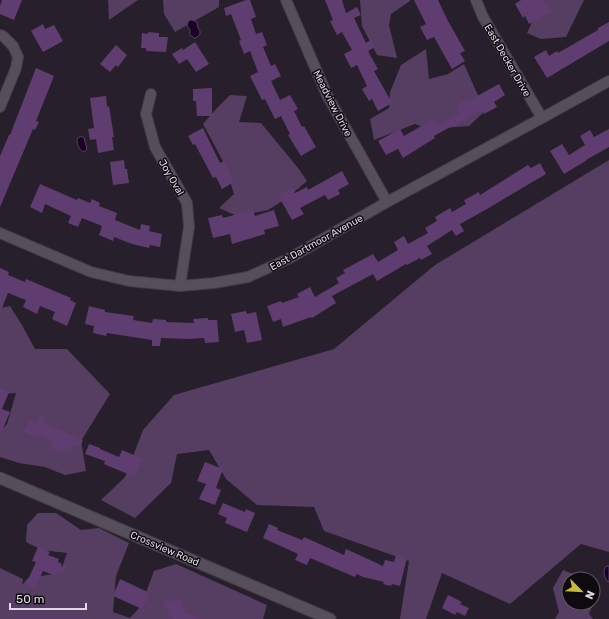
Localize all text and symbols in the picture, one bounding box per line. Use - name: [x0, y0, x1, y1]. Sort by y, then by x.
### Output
- street label: East Decker Drive: [482, 22, 533, 99]
- street label: Meadview Drive: [310, 68, 354, 139]
- street label: Joy Oval: [156, 157, 186, 198]
- street label: East Dartmoor Avenue: [268, 212, 365, 273]
- street label: Crossview Road: [128, 529, 201, 569]
- north arrow: [561, 571, 601, 611]
- scale bar: [10, 585, 86, 611]
- text: N: [582, 589, 597, 601]
- text: 50 m: [16, 592, 44, 606]

